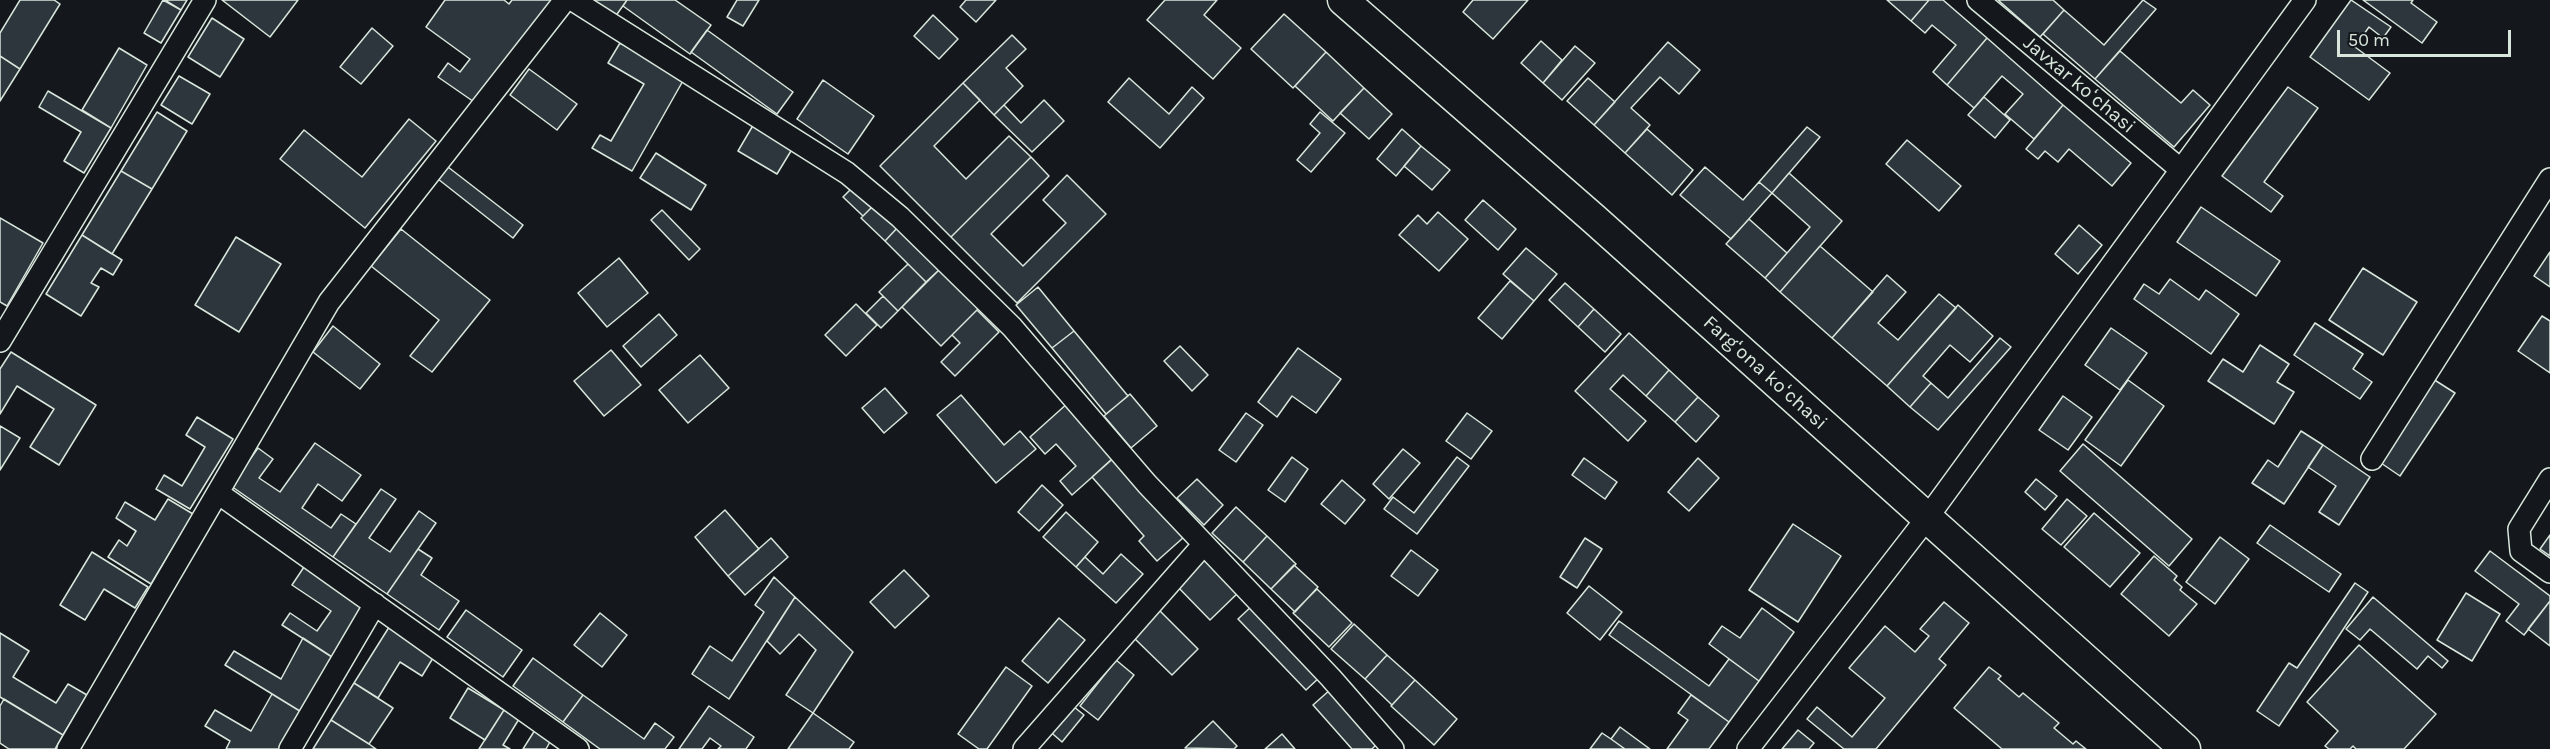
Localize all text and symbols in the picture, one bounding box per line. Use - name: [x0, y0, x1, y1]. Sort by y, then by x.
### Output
- scale bar: [2340, 18, 2514, 56]
- text: 50 m: [2348, 29, 2390, 51]
- street label: Javxar koʻchasi: [2018, 31, 2140, 139]
- street label: Fargʻona koʻchasi: [1698, 311, 1832, 435]

